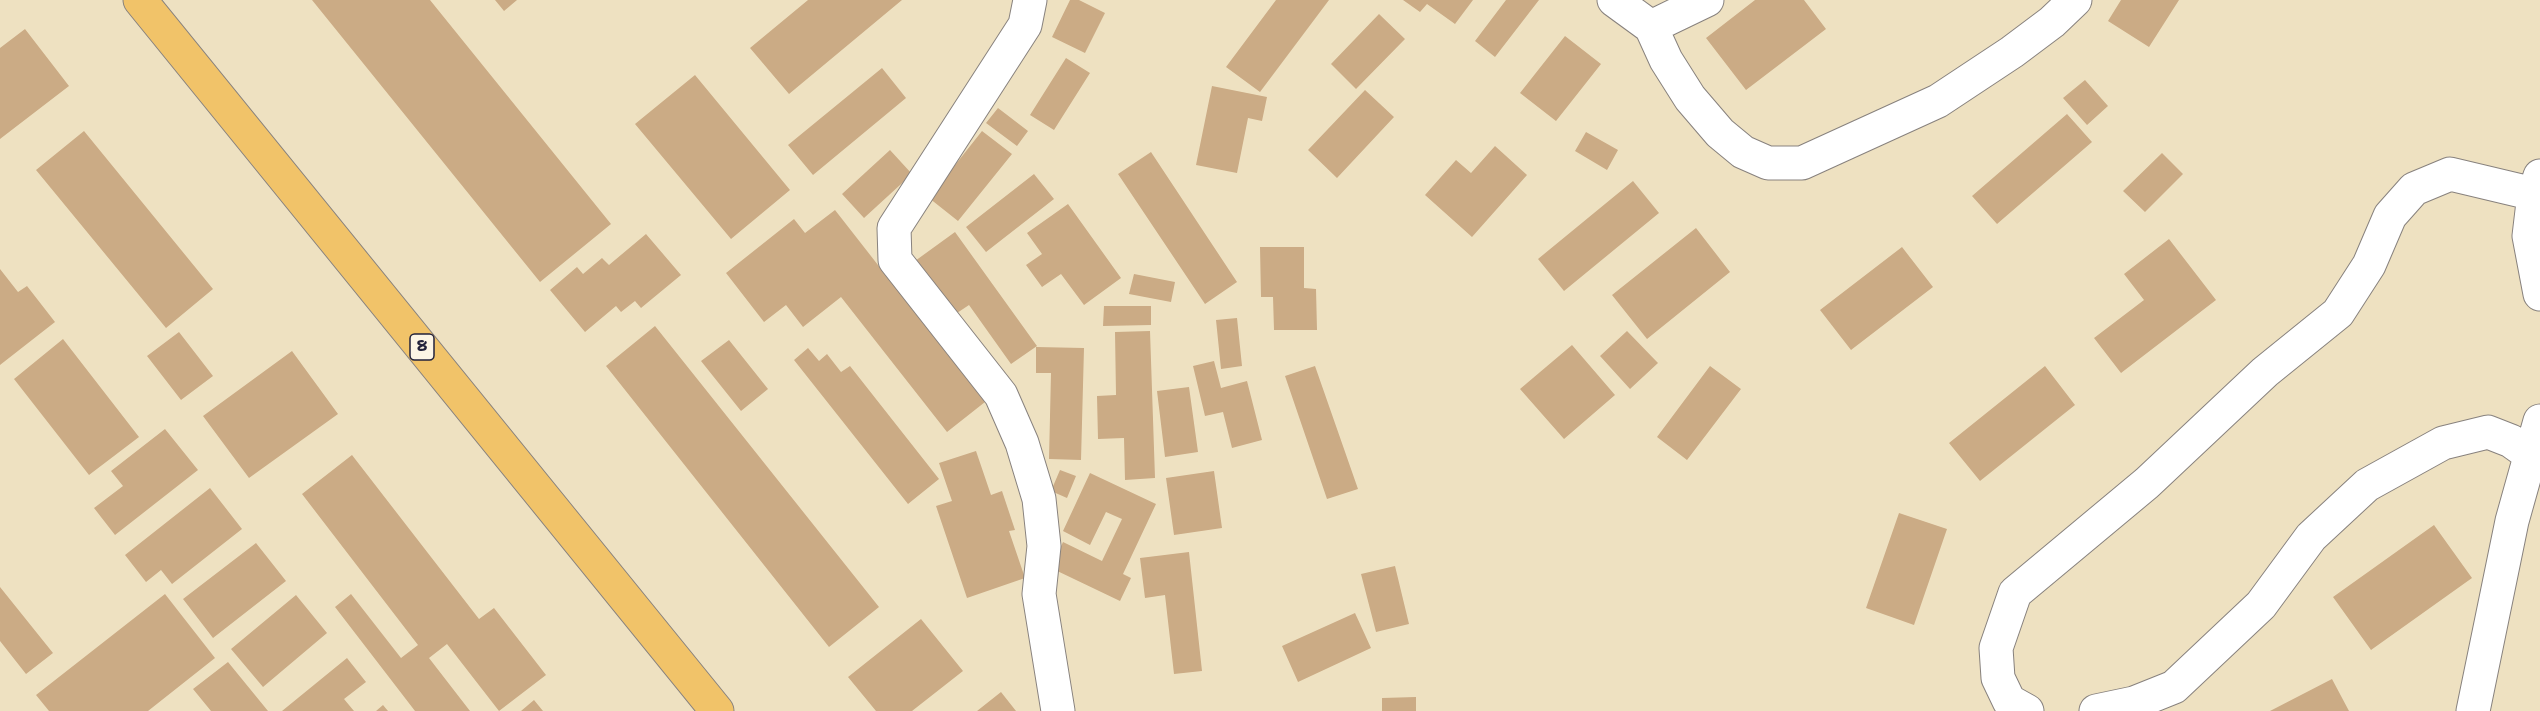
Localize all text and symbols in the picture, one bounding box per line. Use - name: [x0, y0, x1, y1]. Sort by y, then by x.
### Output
- road number: 8: [410, 334, 434, 360]

